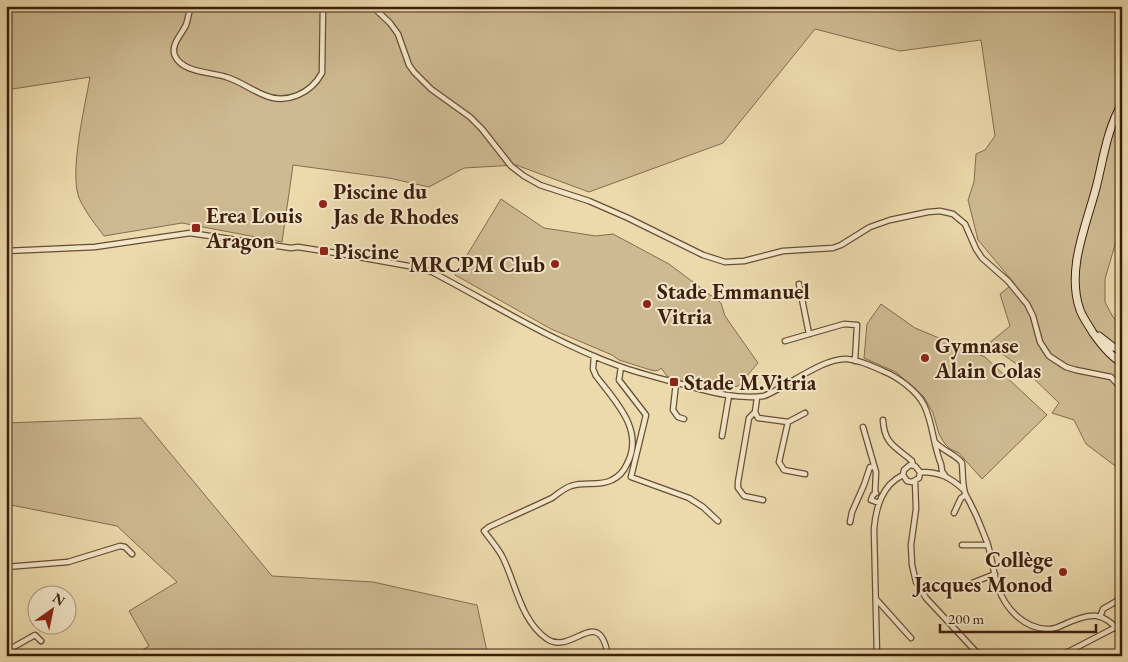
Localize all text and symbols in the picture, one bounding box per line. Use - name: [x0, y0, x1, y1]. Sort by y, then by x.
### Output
- place label: Piscine du Jas de Rhodes: [331, 177, 459, 231]
- marker: Piscine du Jas de Rhodes: [317, 198, 329, 210]
- place label: Erea Louis Aragon: [205, 201, 302, 255]
- marker: Erea Louis Aragon: [190, 222, 202, 234]
- place label: Piscine: [334, 237, 399, 266]
- marker: Piscine: [318, 245, 330, 257]
- place label: MRCPM Club: [409, 250, 545, 279]
- marker: MRCPM Club: [549, 258, 561, 270]
- place label: Stade Emmanuel Vitria: [657, 277, 810, 331]
- marker: Stade Emmanuel Vitria: [641, 298, 653, 310]
- place label: Gymnase Alain Colas: [934, 331, 1041, 385]
- marker: Gymnase Alain Colas: [919, 352, 931, 364]
- place label: Stade M.Vitria: [684, 368, 817, 397]
- marker: Stade M.Vitria: [668, 376, 680, 388]
- place label: Collège Jacques Monod: [912, 545, 1053, 599]
- marker: Collège Jacques Monod: [1057, 566, 1069, 578]
- north arrow: [28, 584, 78, 634]
- text: N: [49, 588, 69, 610]
- scale bar: [940, 602, 1097, 634]
- text: 200 m: [948, 609, 985, 628]

